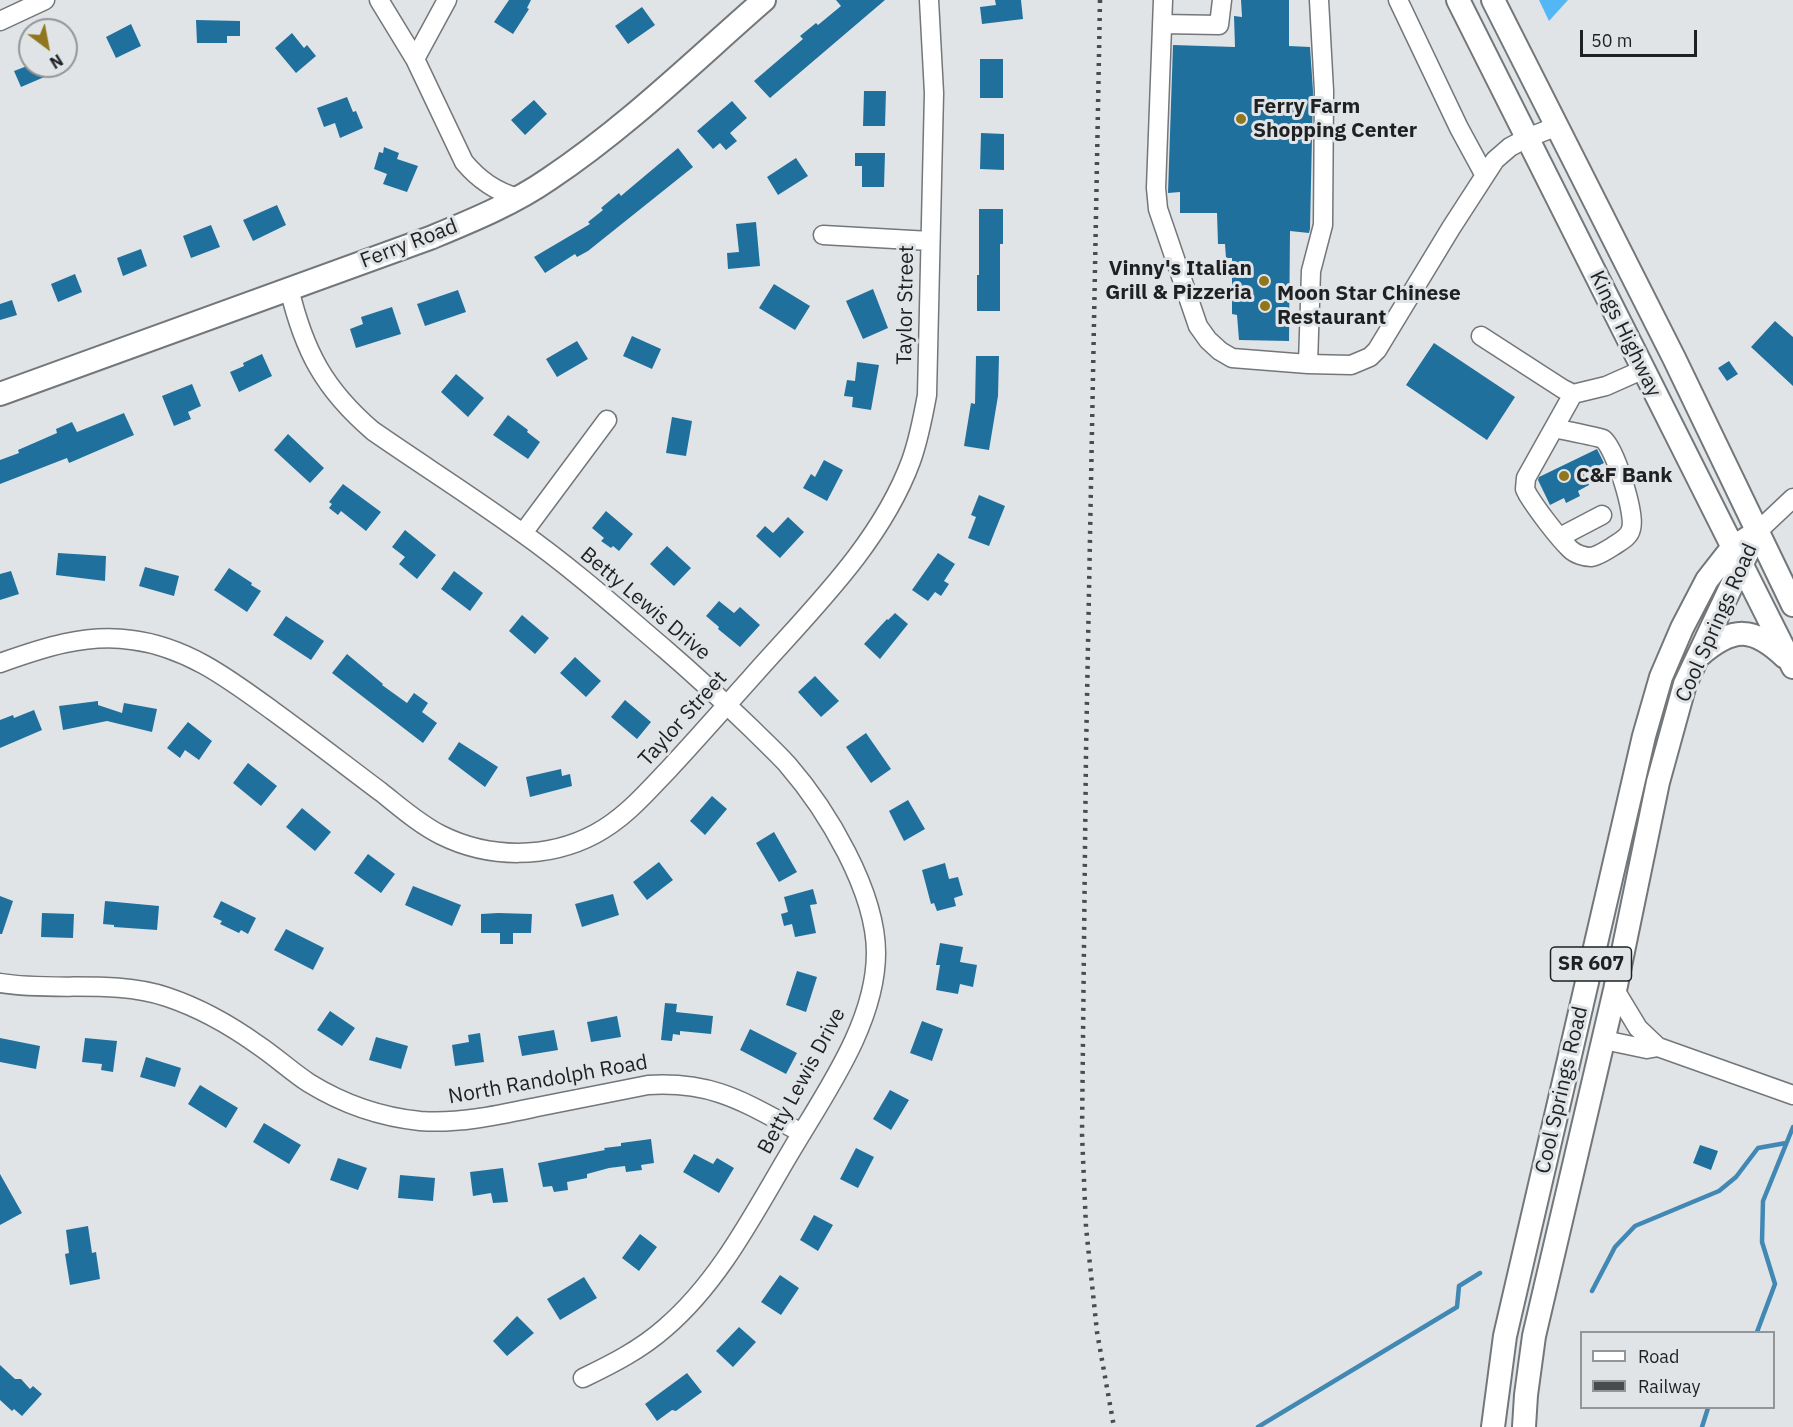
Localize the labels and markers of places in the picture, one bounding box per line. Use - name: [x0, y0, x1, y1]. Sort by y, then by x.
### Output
- place label: Ferry Farm Shopping Center: [1253, 94, 1417, 144]
- marker: Ferry Farm Shopping Center: [1234, 112, 1248, 126]
- place label: Vinny's Italian Grill & Pizzeria: [1105, 256, 1252, 306]
- marker: Vinny's Italian Grill & Pizzeria: [1257, 274, 1271, 288]
- place label: Moon Star Chinese Restaurant: [1277, 281, 1461, 331]
- marker: Moon Star Chinese Restaurant: [1258, 299, 1272, 313]
- place label: C&F Bank: [1576, 463, 1672, 489]
- marker: C&F Bank: [1557, 469, 1571, 483]

